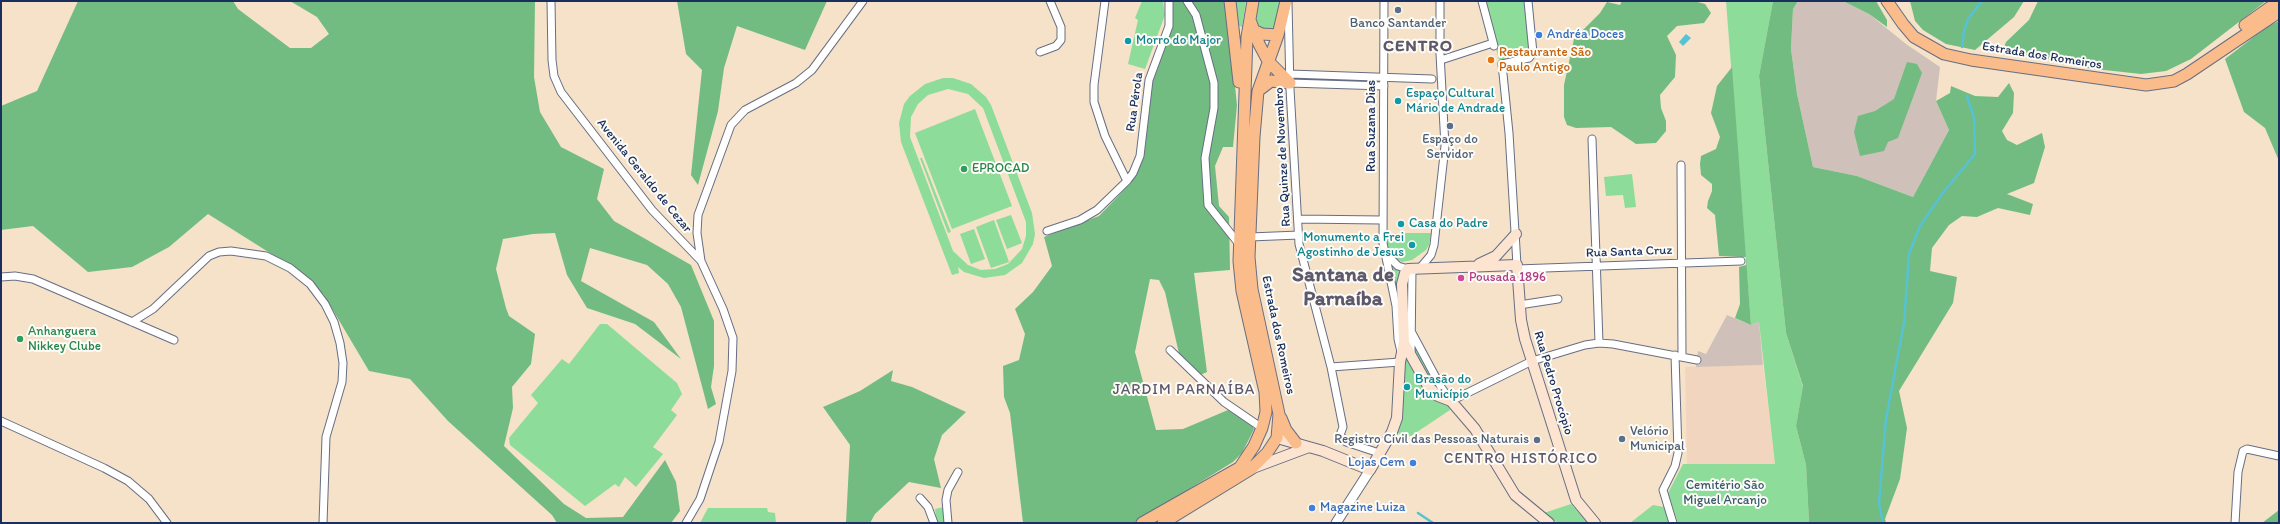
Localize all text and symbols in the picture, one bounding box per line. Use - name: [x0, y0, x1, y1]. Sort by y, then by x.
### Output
- marker: Banco Santander: [1393, 5, 1403, 15]
- place label: Banco Santander: [1350, 16, 1446, 32]
- place label: Andréa Doces: [1547, 27, 1624, 43]
- marker: Andréa Doces: [1534, 30, 1544, 40]
- place label: Morro do Major: [1136, 33, 1221, 49]
- marker: Morro do Major: [1123, 36, 1133, 46]
- district label: CENTRO: [1383, 37, 1453, 57]
- street label: Estrada dos Romeiros: [1981, 39, 2103, 73]
- place label: Restaurante São Paulo Antigo: [1499, 45, 1591, 76]
- marker: Restaurante São Paulo Antigo: [1486, 55, 1496, 65]
- street label: Rua Pérola: [1123, 71, 1147, 133]
- street label: Rua Suzana Dias: [1364, 80, 1380, 172]
- place label: Espaço Cultural Mário de Andrade: [1406, 86, 1505, 117]
- street label: Rua Quinze de Novembro: [1272, 87, 1294, 227]
- marker: Espaço Cultural Mário de Andrade: [1393, 96, 1403, 106]
- street label: Avenida Geraldo de Cezar: [593, 116, 695, 236]
- marker: Espaço do Servidor: [1445, 121, 1455, 131]
- place label: Espaço do Servidor: [1422, 132, 1478, 163]
- place label: EPROCAD: [972, 161, 1029, 177]
- marker: EPROCAD: [959, 164, 969, 174]
- place label: Casa do Padre: [1409, 216, 1488, 232]
- marker: Casa do Padre: [1396, 219, 1406, 229]
- place label: Monumento a Frei Agostinho de Jesus: [1297, 230, 1404, 261]
- marker: Monumento a Frei Agostinho de Jesus: [1407, 240, 1417, 250]
- street label: Rua Santa Cruz: [1586, 243, 1672, 261]
- district label: Santana de Parnaíba: [1292, 263, 1394, 313]
- place label: Pousada 1896: [1469, 270, 1546, 286]
- marker: Pousada 1896: [1456, 273, 1466, 283]
- street label: Estrada dos Romeiros: [1258, 274, 1298, 396]
- place label: Anhanguera Nikkey Clube: [28, 324, 101, 355]
- street label: Rua Pedro Procópio: [1530, 329, 1576, 437]
- marker: Anhanguera Nikkey Clube: [15, 334, 25, 344]
- place label: Brasão do Município: [1415, 372, 1471, 403]
- district label: JARDIM PARNAÍBA: [1113, 381, 1255, 399]
- marker: Brasão do Município: [1402, 382, 1412, 392]
- place label: Velório Municipal: [1630, 424, 1685, 455]
- place label: Registro Cívil das Pessoas Naturais: [1334, 432, 1529, 448]
- marker: Velório Municipal: [1617, 434, 1627, 444]
- marker: Registro Cívil das Pessoas Naturais: [1532, 435, 1542, 445]
- district label: CENTRO HISTÓRICO: [1445, 450, 1597, 468]
- place label: Lojas Cem: [1348, 455, 1405, 471]
- marker: Lojas Cem: [1408, 458, 1418, 468]
- park label: Cemitério São Miguel Arcanjo: [1683, 478, 1767, 509]
- place label: Magazine Luiza: [1320, 500, 1406, 516]
- marker: Magazine Luiza: [1307, 503, 1317, 513]

